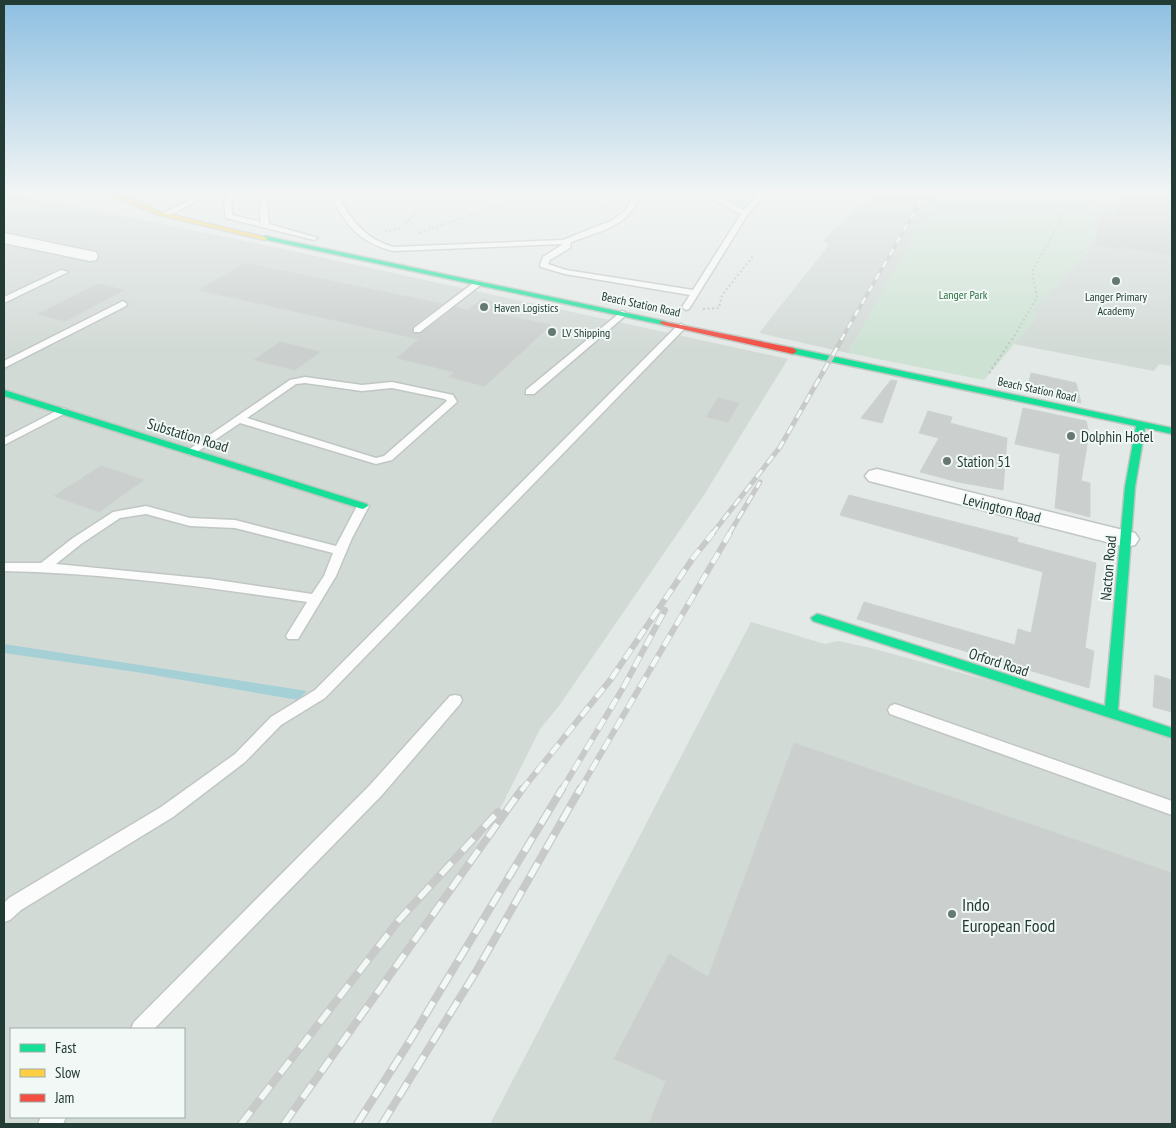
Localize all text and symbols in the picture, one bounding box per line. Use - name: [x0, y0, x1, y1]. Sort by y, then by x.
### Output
- marker: Langer Primary Academy: [1110, 275, 1122, 287]
- park label: Langer Park: [939, 287, 988, 302]
- street label: Beach Station Road: [600, 288, 682, 320]
- place label: Langer Primary Academy: [1085, 289, 1148, 318]
- place label: Haven Logistics: [494, 300, 558, 315]
- marker: Haven Logistics: [478, 301, 490, 313]
- place label: LV Shipping: [562, 325, 610, 340]
- marker: LV Shipping: [546, 326, 558, 338]
- street label: Beach Station Road: [996, 373, 1078, 405]
- street label: Substation Road: [145, 414, 231, 456]
- place label: Dolphin Hotel: [1081, 427, 1154, 446]
- marker: Dolphin Hotel: [1065, 430, 1077, 442]
- place label: Station 51: [957, 452, 1011, 471]
- marker: Station 51: [941, 455, 953, 467]
- street label: Levington Road: [961, 489, 1043, 527]
- street label: Nacton Road: [1096, 535, 1120, 601]
- street label: Orford Road: [967, 643, 1031, 681]
- place label: Indo European Food: [962, 893, 1055, 937]
- marker: Indo European Food: [946, 908, 958, 920]
- legend: [10, 1028, 185, 1118]
- text: Fast: [55, 1038, 76, 1057]
- text: Slow: [55, 1063, 80, 1082]
- text: Jam: [54, 1088, 74, 1107]

